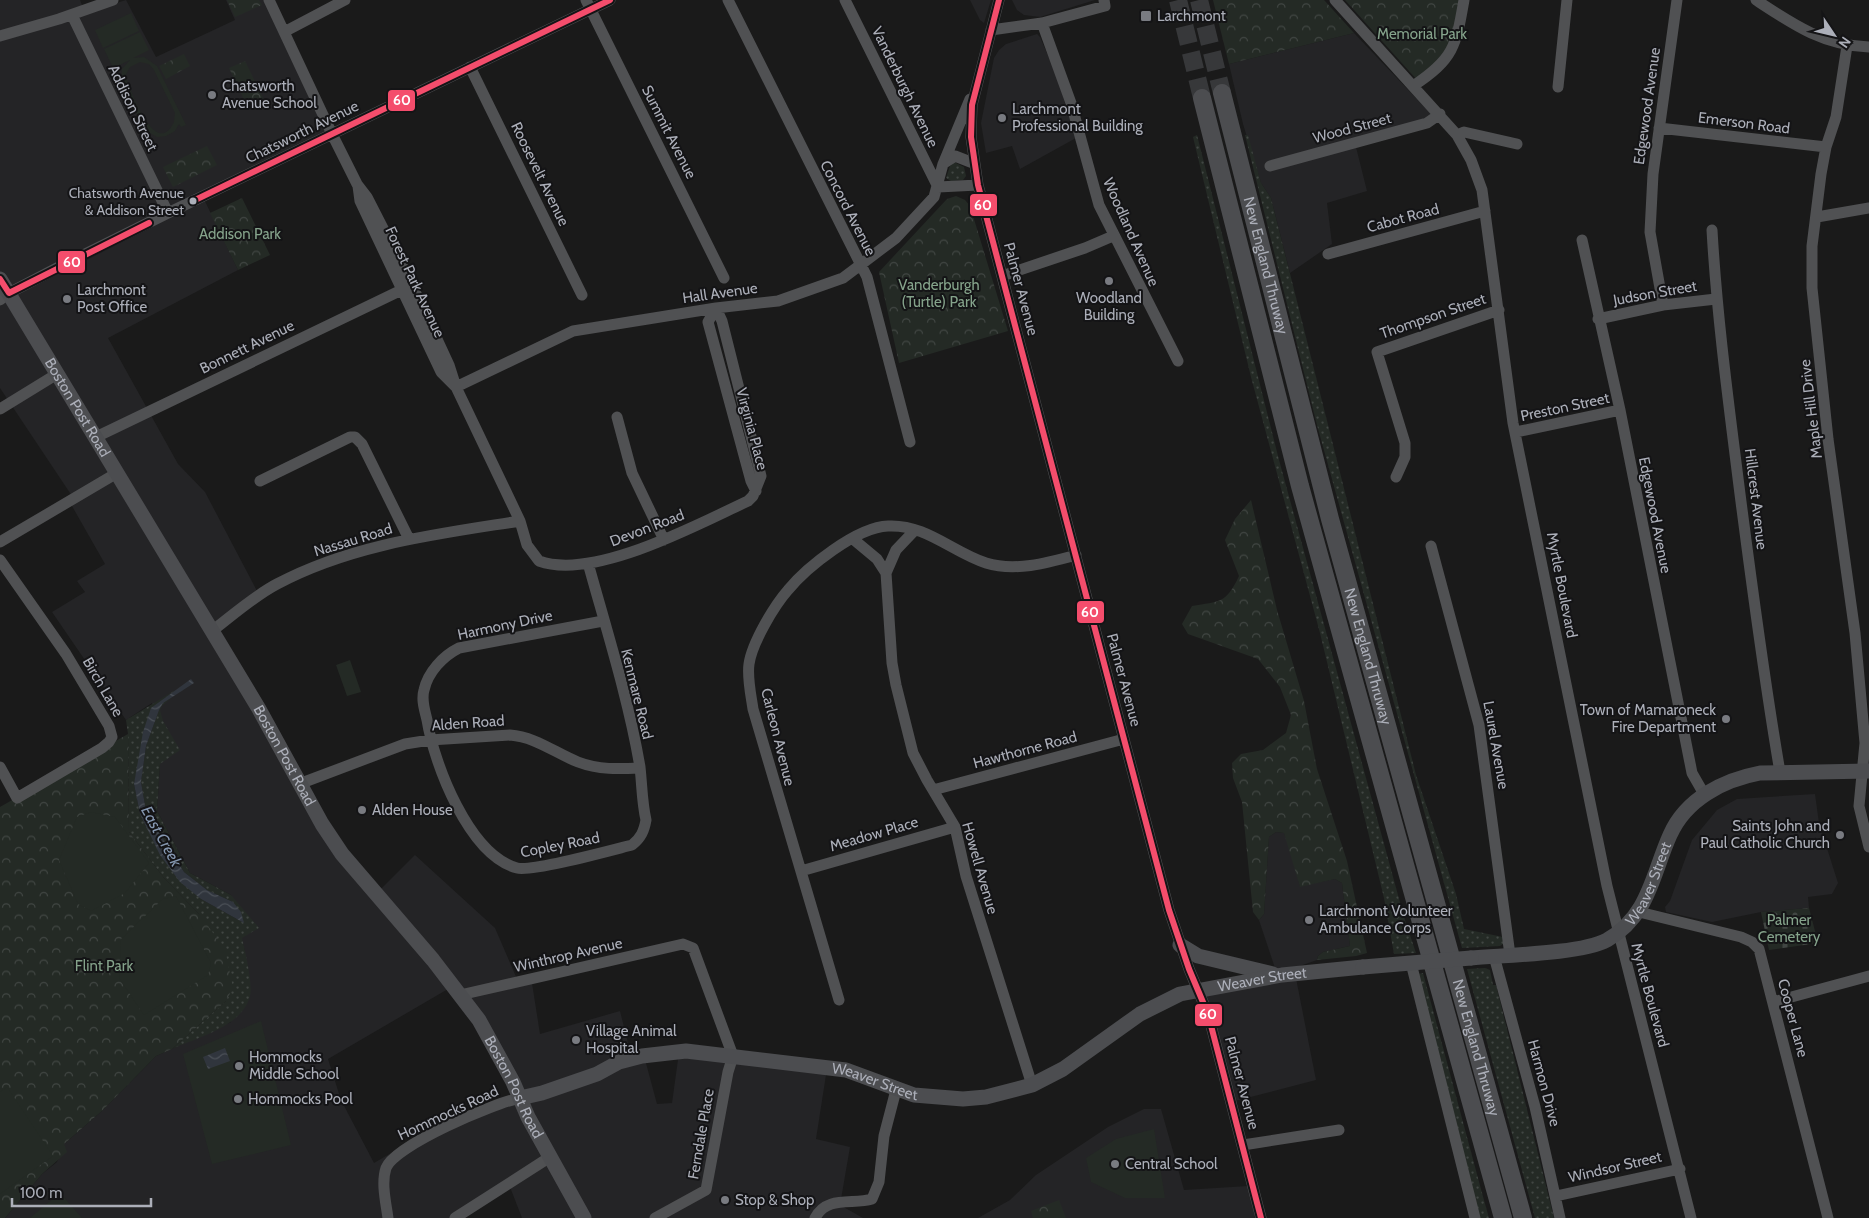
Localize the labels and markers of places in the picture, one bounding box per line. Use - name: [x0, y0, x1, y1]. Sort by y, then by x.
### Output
- place label: Larchmont: [1157, 7, 1226, 25]
- marker: Larchmont: [1139, 9, 1153, 23]
- place label: Chatsworth Avenue School: [222, 77, 317, 112]
- marker: Chatsworth Avenue School: [206, 89, 218, 101]
- place label: Larchmont Professional Building: [1012, 100, 1143, 135]
- marker: Larchmont Professional Building: [996, 112, 1008, 124]
- place label: Chatsworth Avenue & Addison Street: [69, 184, 184, 219]
- marker: Chatsworth Avenue & Addison Street: [188, 196, 198, 206]
- marker: Woodland Building: [1103, 275, 1115, 287]
- place label: Larchmont Post Office: [77, 281, 148, 316]
- place label: Woodland Building: [1076, 289, 1142, 324]
- marker: Larchmont Post Office: [61, 293, 73, 305]
- place label: Town of Mamaroneck Fire Department: [1580, 701, 1716, 736]
- marker: Town of Mamaroneck Fire Department: [1720, 713, 1732, 725]
- place label: Alden House: [372, 801, 453, 819]
- marker: Alden House: [356, 804, 368, 816]
- place label: Saints John and Paul Catholic Church: [1700, 817, 1830, 852]
- marker: Saints John and Paul Catholic Church: [1834, 829, 1846, 841]
- place label: Larchmont Volunteer Ambulance Corps: [1319, 902, 1453, 937]
- marker: Larchmont Volunteer Ambulance Corps: [1303, 914, 1315, 926]
- place label: Village Animal Hospital: [586, 1022, 677, 1057]
- marker: Village Animal Hospital: [570, 1034, 582, 1046]
- place label: Hommocks Middle School: [249, 1048, 340, 1083]
- marker: Hommocks Middle School: [233, 1060, 245, 1072]
- place label: Hommocks Pool: [248, 1090, 353, 1108]
- marker: Hommocks Pool: [232, 1093, 244, 1105]
- place label: Central School: [1125, 1155, 1218, 1173]
- marker: Central School: [1109, 1158, 1121, 1170]
- place label: Stop & Shop: [735, 1191, 814, 1209]
- marker: Stop & Shop: [719, 1194, 731, 1206]

